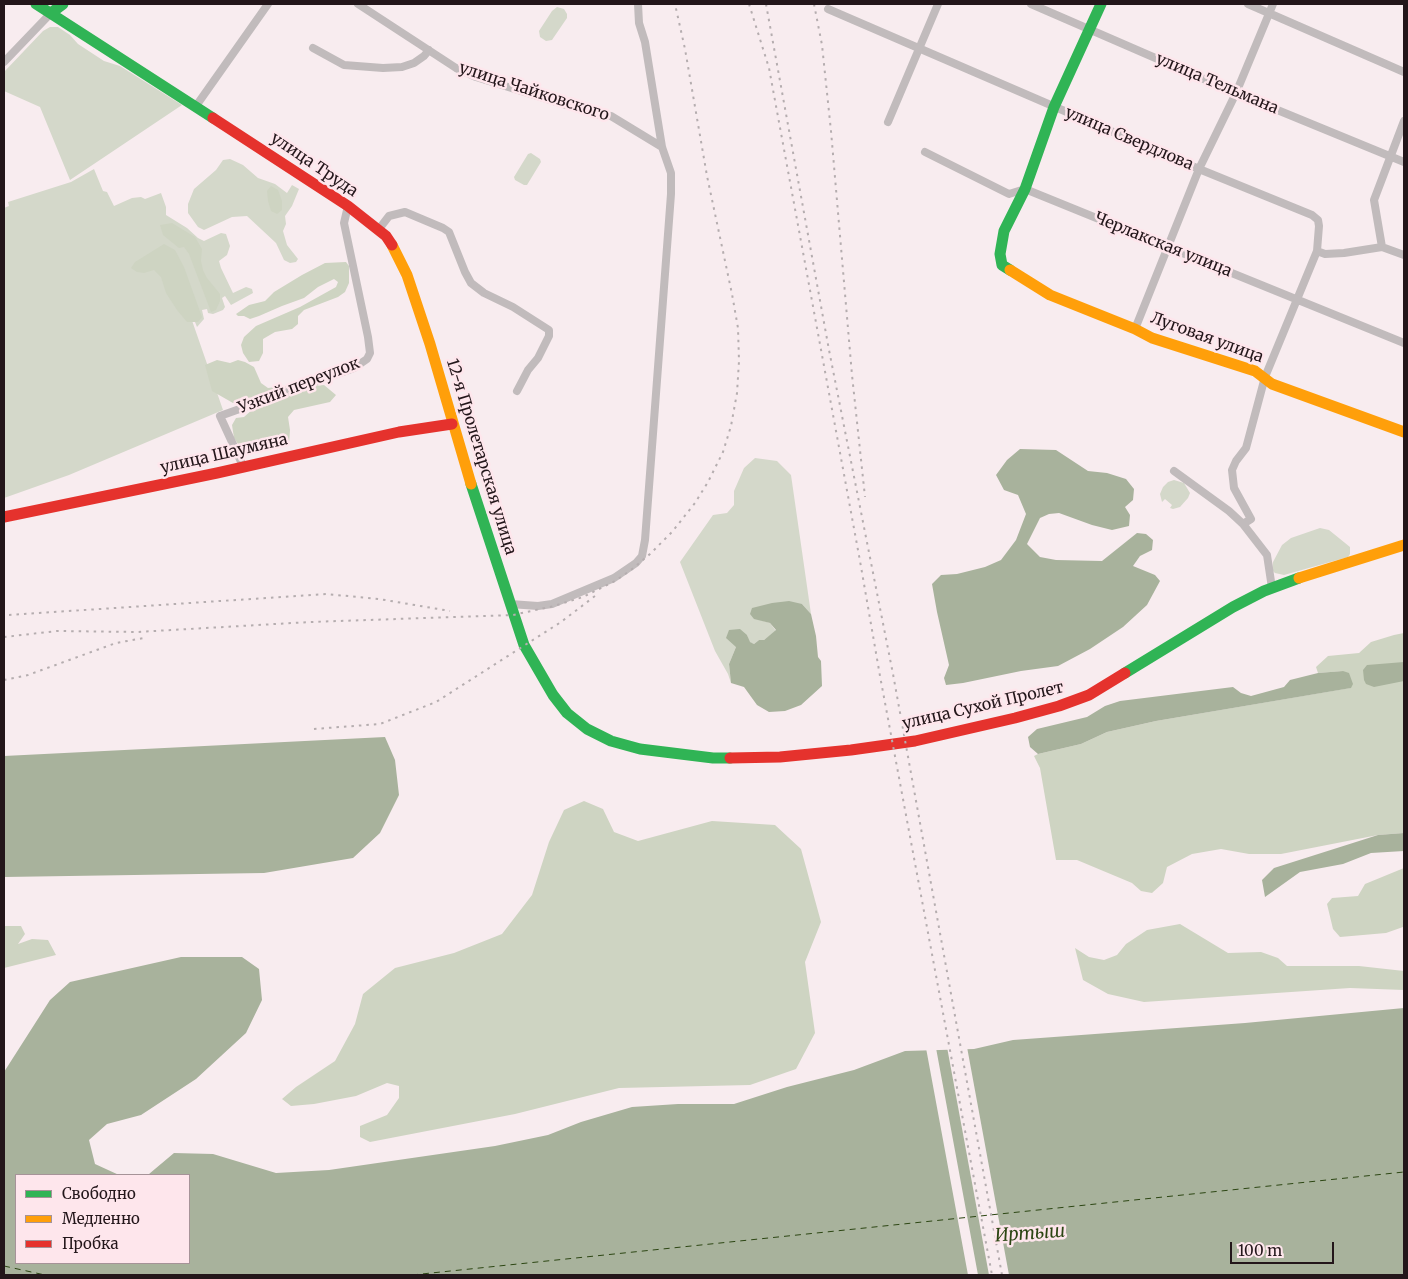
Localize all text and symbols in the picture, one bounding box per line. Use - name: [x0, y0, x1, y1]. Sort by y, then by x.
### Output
- street label: улица Тельмана: [1153, 50, 1281, 118]
- street label: улица Чайковского: [457, 59, 611, 125]
- street label: улица Свердлова: [1062, 103, 1196, 175]
- street label: улица Труда: [267, 129, 361, 201]
- street label: Черлакская улица: [1092, 209, 1234, 281]
- street label: Луговая улица: [1148, 309, 1266, 367]
- street label: Узкий переулок: [236, 354, 362, 418]
- street label: 12-я Пролетарская улица: [442, 357, 520, 557]
- street label: улица Шаумяна: [159, 430, 289, 478]
- street label: улица Сухой Пролет: [900, 678, 1066, 734]
- legend: [15, 1174, 190, 1264]
- text: Свободно: [62, 1184, 136, 1203]
- text: Медленно: [62, 1209, 140, 1228]
- water label: Иртыш: [994, 1221, 1066, 1247]
- scale bar: [1233, 1232, 1337, 1264]
- text: Пробка: [62, 1234, 119, 1253]
- text: 100 m: [1238, 1241, 1282, 1260]

